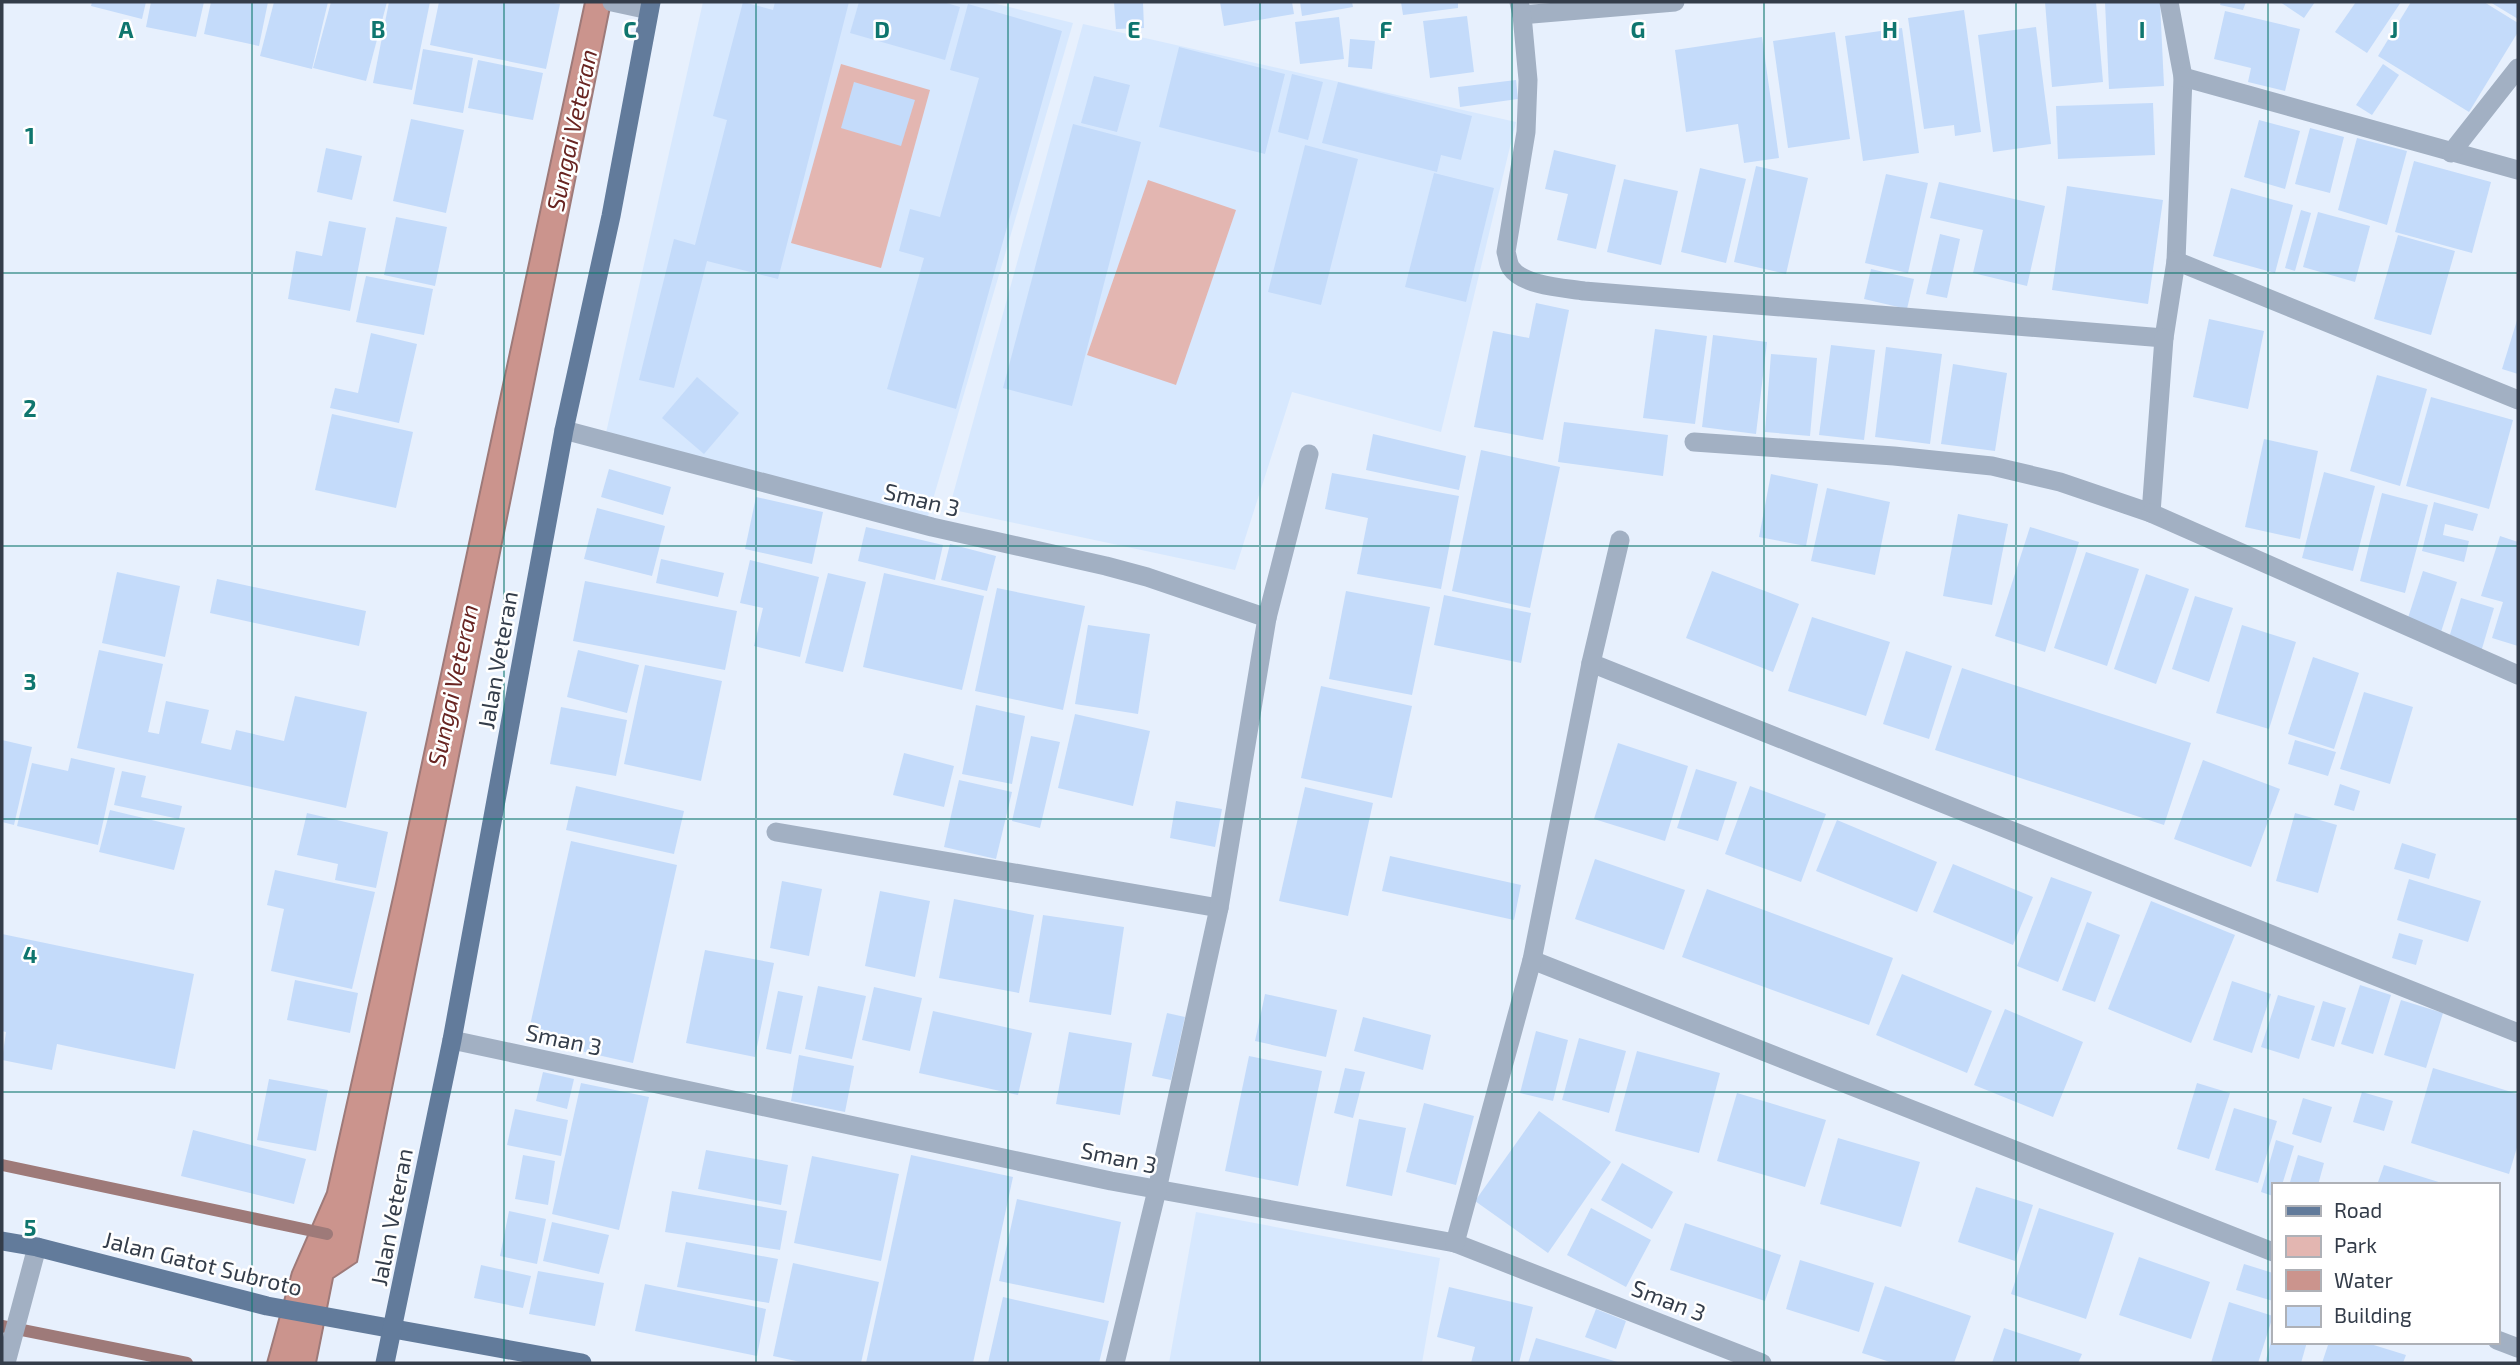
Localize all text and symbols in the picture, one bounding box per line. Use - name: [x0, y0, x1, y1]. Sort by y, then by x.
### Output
- text: A: [118, 15, 134, 43]
- text: B: [371, 15, 385, 43]
- text: C: [623, 15, 637, 43]
- text: D: [874, 15, 890, 43]
- text: E: [1127, 15, 1141, 43]
- text: F: [1380, 15, 1393, 43]
- text: G: [1631, 15, 1645, 43]
- text: H: [1882, 15, 1898, 43]
- text: I: [2139, 15, 2145, 43]
- text: J: [2390, 15, 2398, 43]
- water label: Sungai Veteran: [540, 47, 602, 213]
- text: 1: [25, 121, 35, 149]
- text: 2: [23, 394, 37, 422]
- street label: Sman 3: [881, 476, 963, 522]
- street label: Jalan Veteran: [471, 589, 523, 731]
- water label: Sungai Veteran: [421, 602, 483, 768]
- text: 3: [23, 667, 37, 695]
- text: 4: [23, 940, 37, 968]
- street label: Sman 3: [523, 1017, 605, 1061]
- street label: Sman 3: [1078, 1135, 1160, 1179]
- street label: Jalan Veteran: [364, 1146, 418, 1288]
- legend: [2272, 1183, 2499, 1344]
- text: Road: [2334, 1197, 2382, 1222]
- text: 5: [24, 1213, 36, 1241]
- street label: Jalan Gatot Subroto: [101, 1225, 305, 1301]
- text: Park: [2334, 1232, 2377, 1257]
- text: Water: [2334, 1267, 2393, 1292]
- street label: Sman 3: [1628, 1273, 1710, 1327]
- text: Building: [2334, 1302, 2412, 1327]

